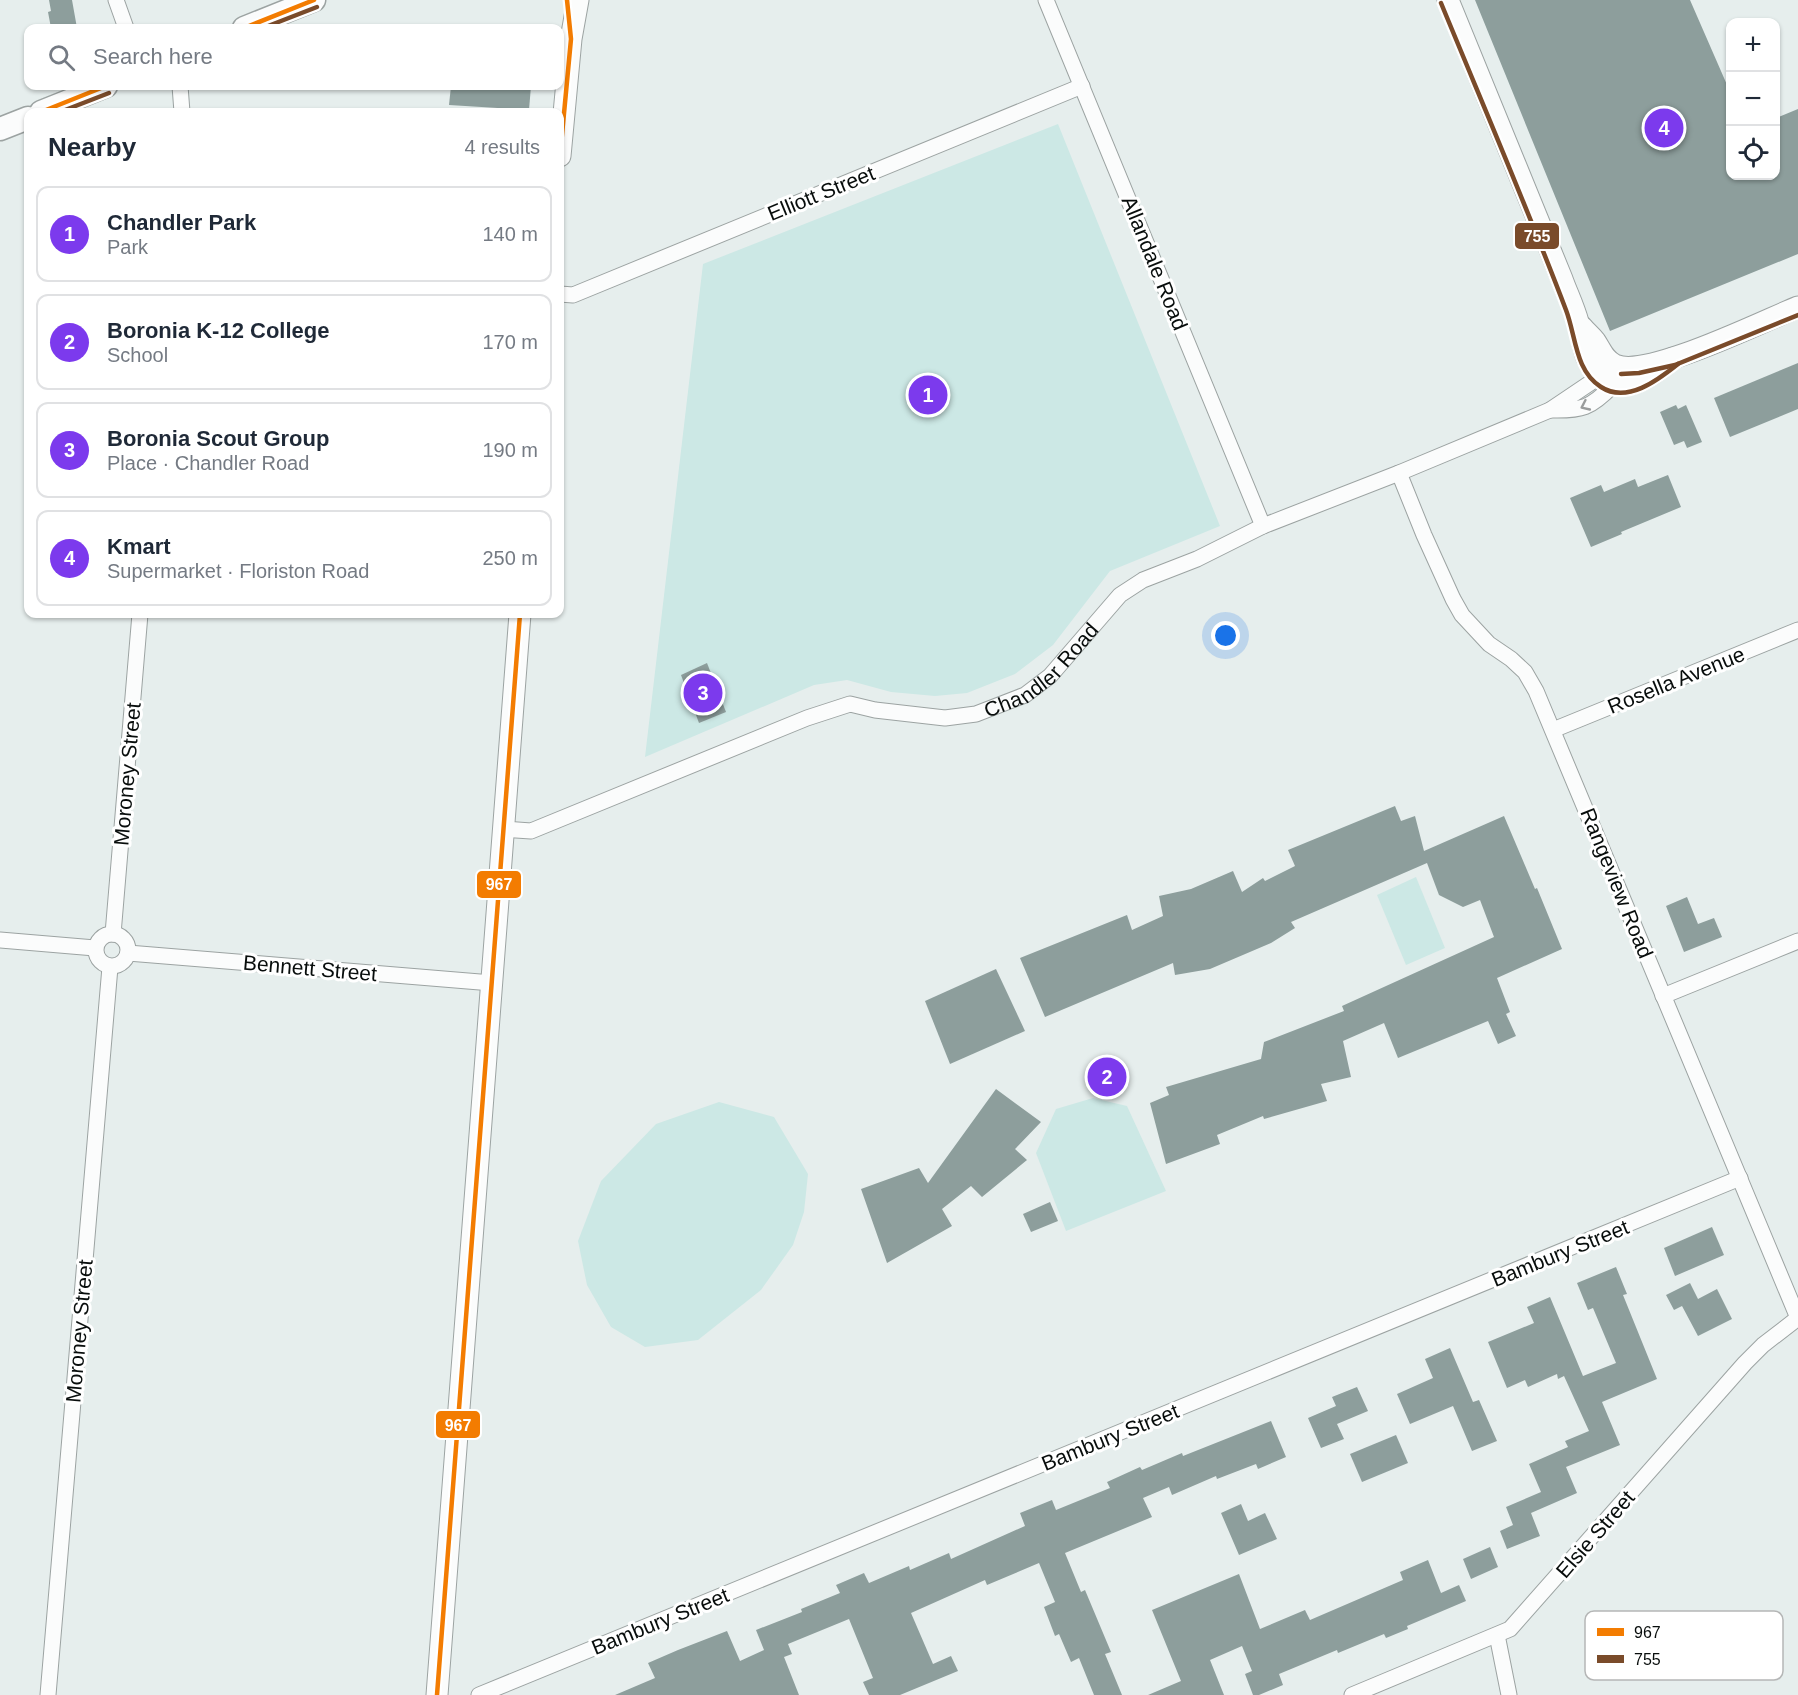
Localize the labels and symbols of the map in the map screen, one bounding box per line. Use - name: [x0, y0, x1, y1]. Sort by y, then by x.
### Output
- pin: 4: [1644, 106, 1684, 150]
- street label: Elliott Street: [764, 161, 878, 225]
- street label: Allandale Road: [1118, 193, 1192, 333]
- line badge: 755: [1514, 222, 1560, 250]
- text: 755: [1524, 228, 1550, 245]
- pin: 1: [908, 372, 948, 418]
- one-way arrow: [1580, 399, 1591, 411]
- street label: Chandler Road: [981, 618, 1102, 721]
- your location: [1211, 621, 1240, 650]
- street label: Rosella Avenue: [1604, 642, 1748, 718]
- pin: 3: [684, 670, 722, 716]
- street label: Moroney Street: [109, 701, 145, 847]
- street label: Rangeview Road: [1576, 805, 1658, 961]
- line badge: 967: [476, 870, 522, 899]
- text: 967: [486, 876, 512, 893]
- street label: Bennett Street: [242, 951, 378, 985]
- pin: 2: [1088, 1054, 1126, 1100]
- street label: Bambury Street: [1488, 1215, 1632, 1291]
- street label: Moroney Street: [61, 1258, 97, 1404]
- street label: Bambury Street: [1038, 1399, 1182, 1475]
- line badge: 967: [435, 1410, 481, 1439]
- text: 967: [445, 1417, 471, 1434]
- street label: Elsie Street: [1551, 1486, 1639, 1582]
- street label: Bambury Street: [588, 1583, 732, 1659]
- legend: [1585, 1611, 1783, 1680]
- text: 967: [1634, 1624, 1661, 1641]
- text: 755: [1634, 1651, 1661, 1668]

